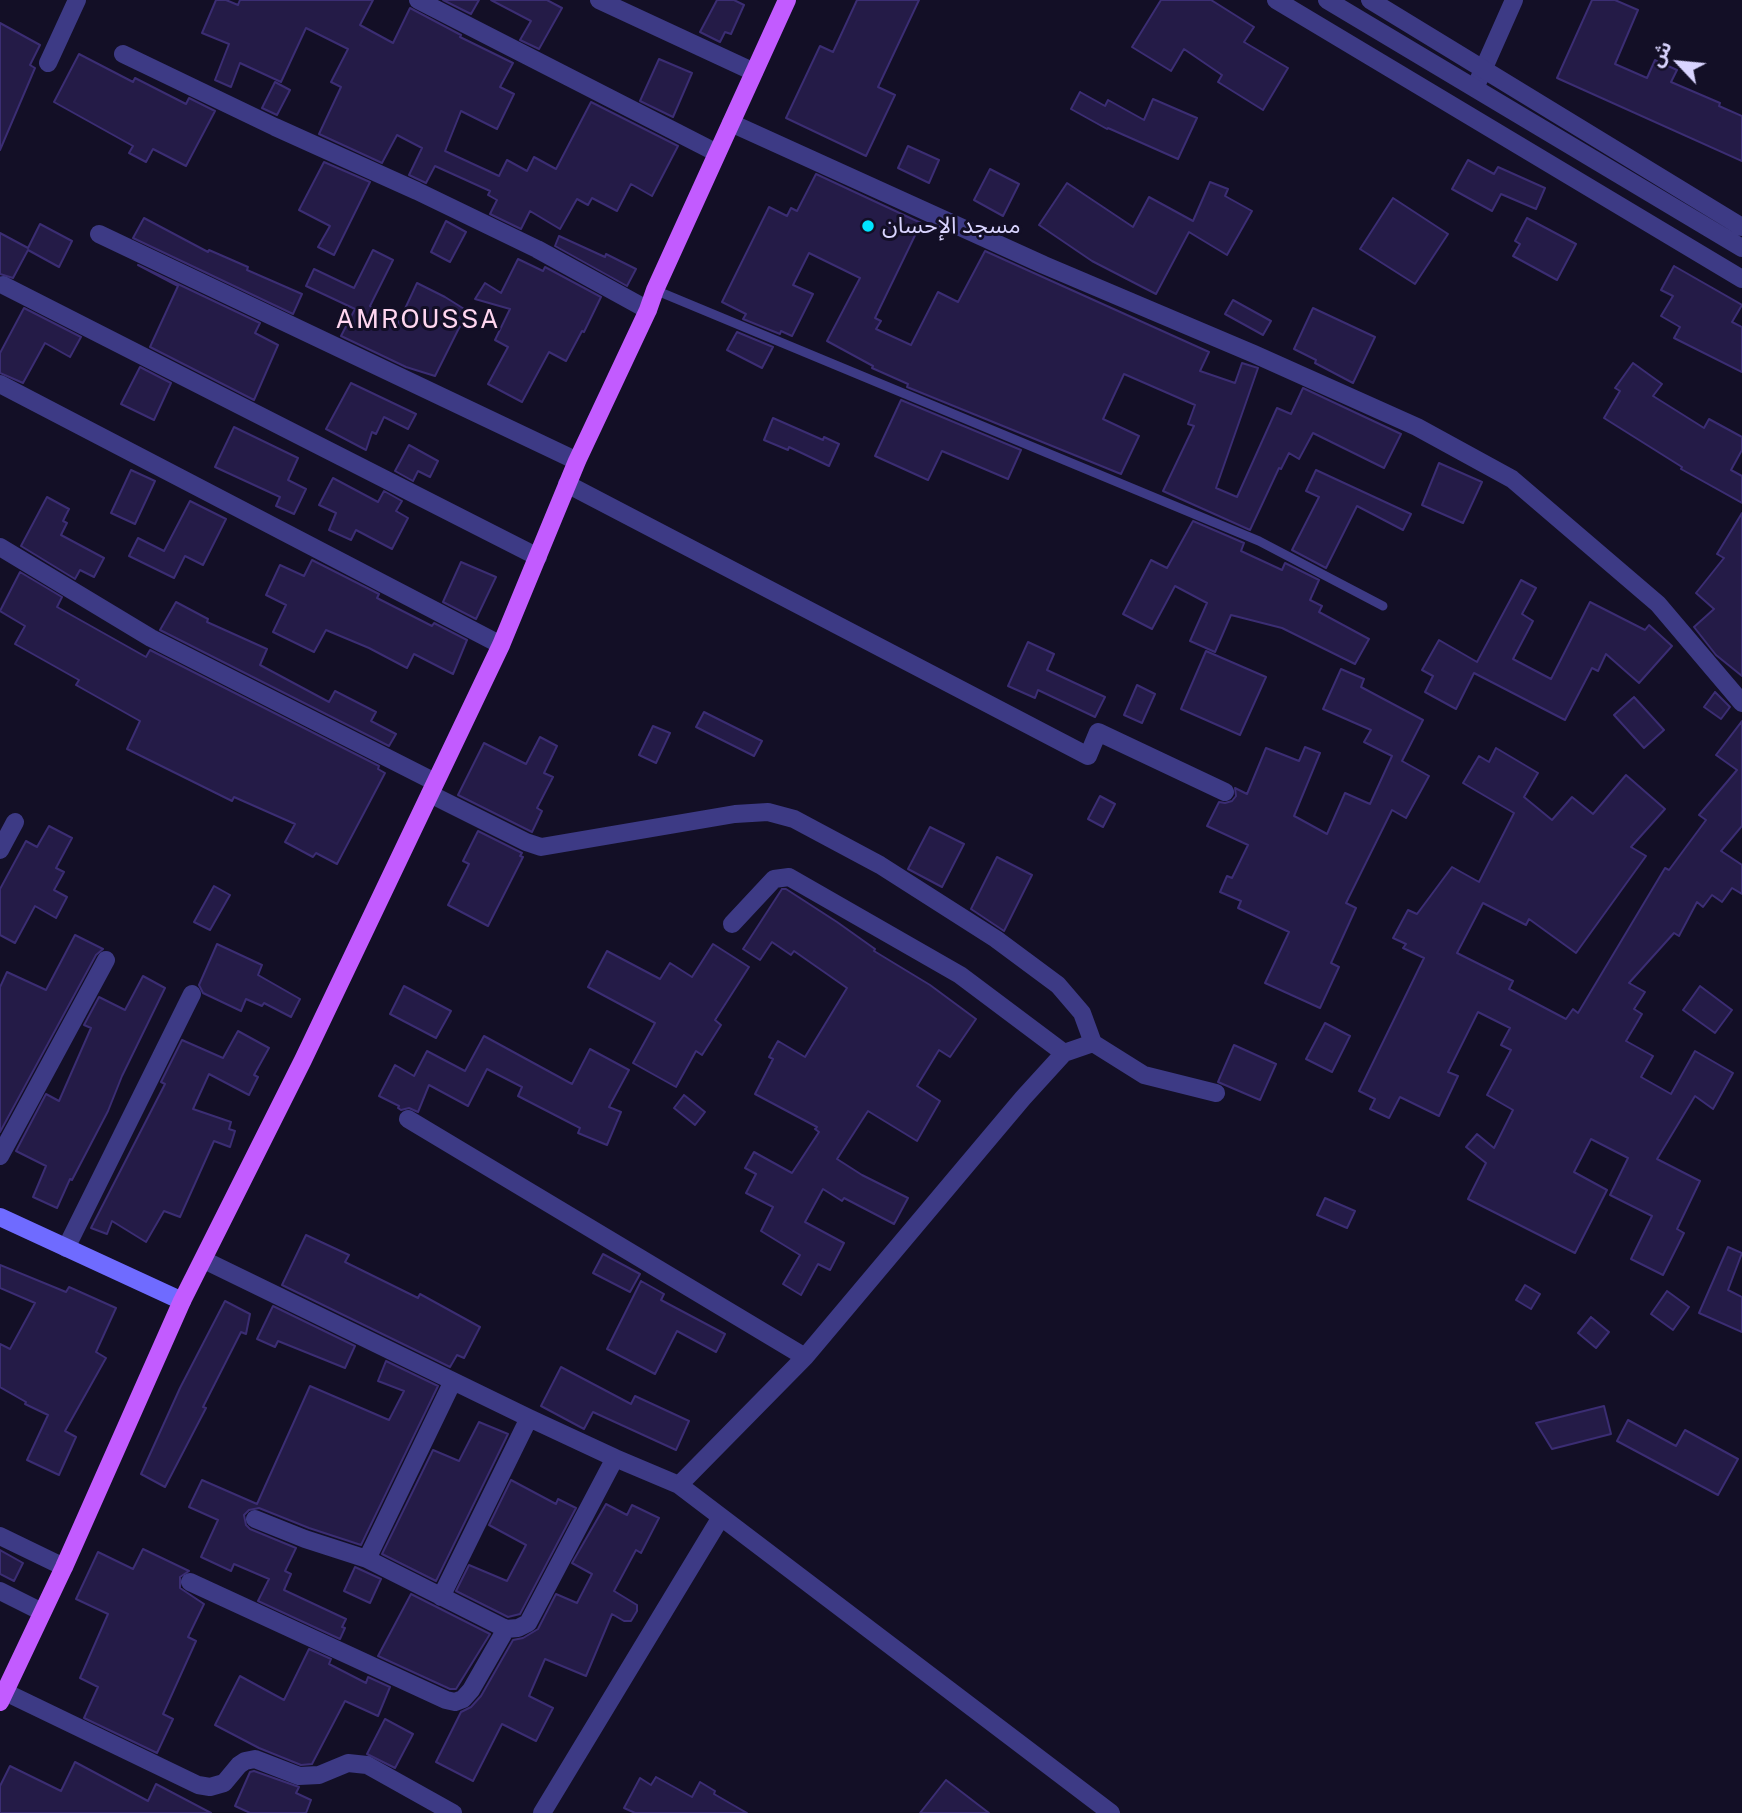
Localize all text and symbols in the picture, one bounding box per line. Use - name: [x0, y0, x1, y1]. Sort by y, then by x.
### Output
- north arrow: [1644, 28, 1714, 98]
- text: ش: [1645, 37, 1676, 70]
- place label: مسجد الإحسان: [882, 212, 1021, 240]
- marker: مسجد الإحسان: [860, 218, 876, 234]
- district label: AMROUSSA: [337, 304, 499, 336]

